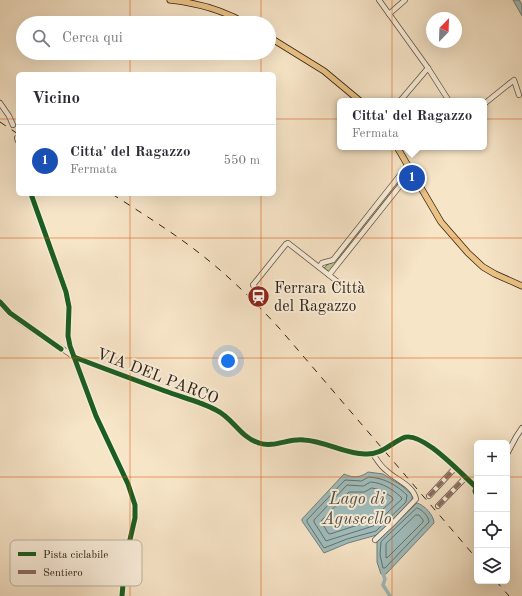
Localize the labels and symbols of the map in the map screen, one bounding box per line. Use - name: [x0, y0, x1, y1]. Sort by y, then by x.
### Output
- north arrow: [426, 12, 462, 48]
- pin: 1: [399, 163, 425, 193]
- place label: Ferrara Città del Ragazzo: [274, 281, 365, 315]
- station icon: Ferrara Città del Ragazzo: [246, 283, 272, 309]
- street label: VIA DEL PARCO: [94, 346, 221, 408]
- your location: [218, 351, 238, 371]
- water label: Lago di Aguscello: [321, 491, 392, 528]
- legend: [10, 540, 142, 586]
- text: Pista ciclabile: [43, 550, 108, 561]
- text: Sentiero: [43, 568, 83, 579]

